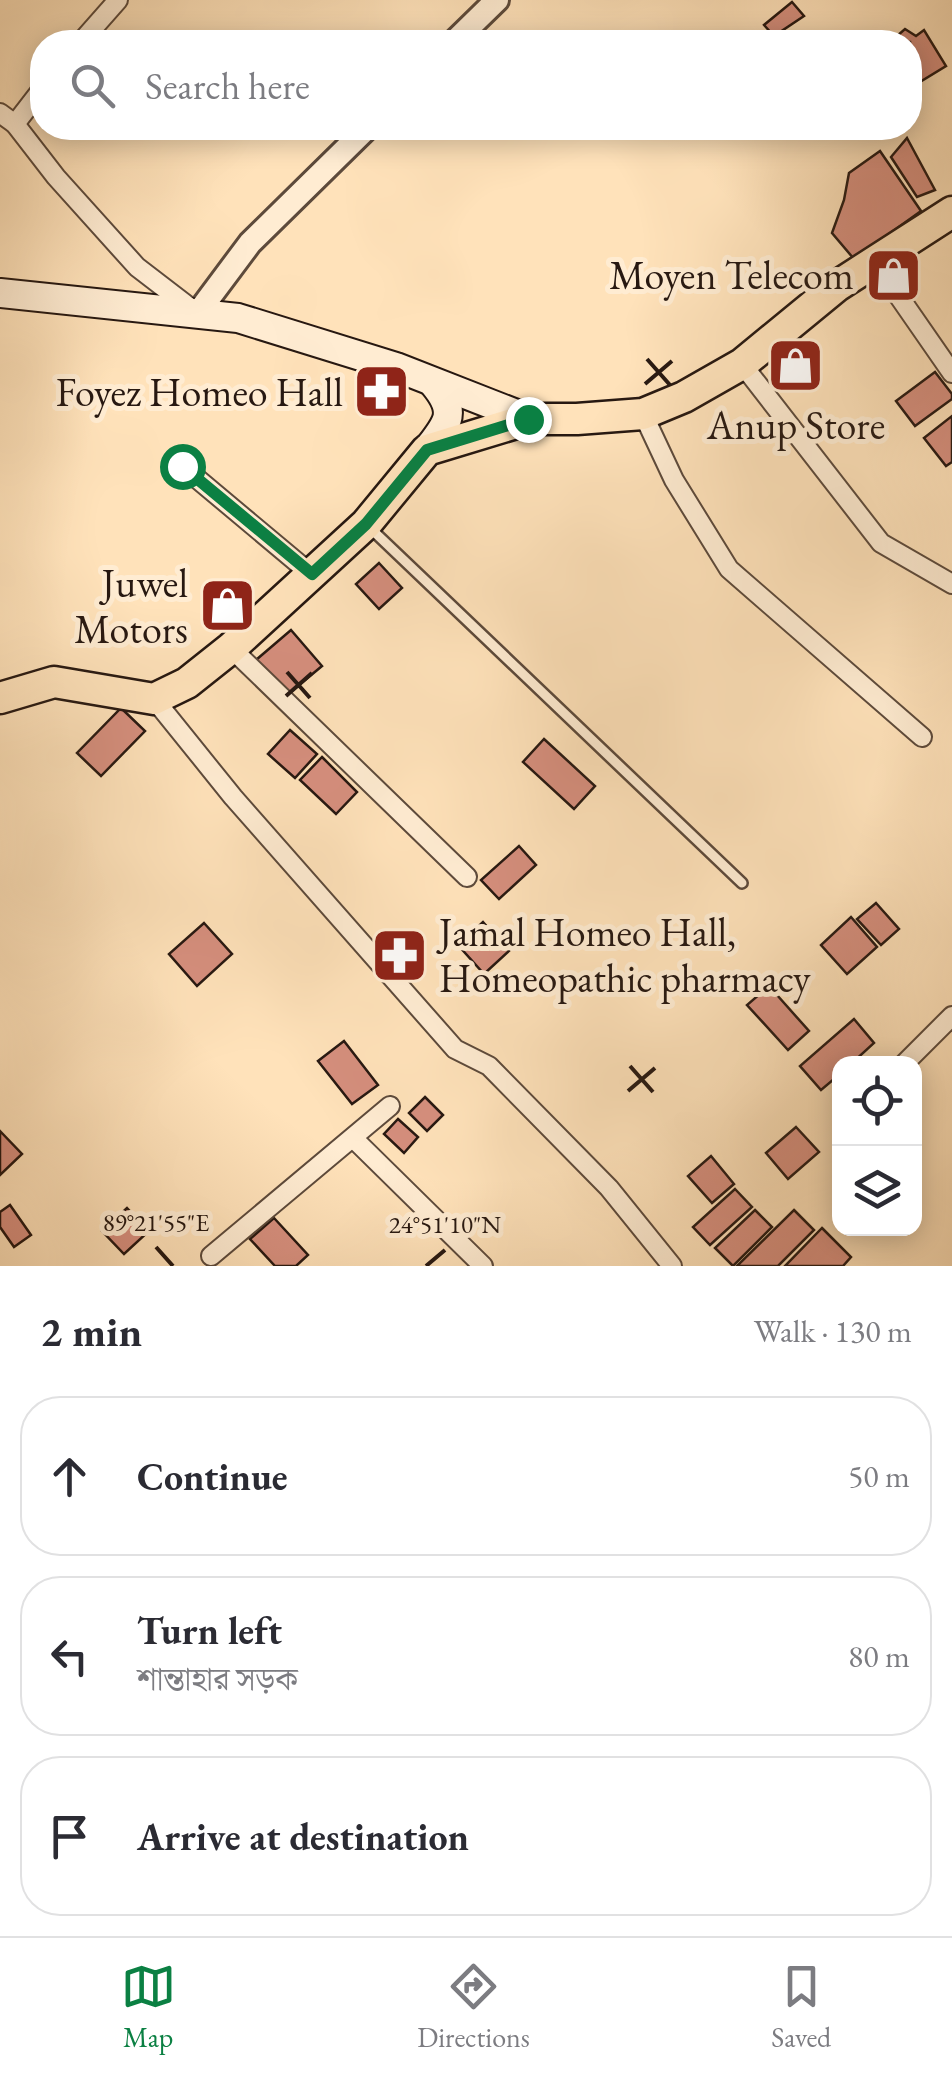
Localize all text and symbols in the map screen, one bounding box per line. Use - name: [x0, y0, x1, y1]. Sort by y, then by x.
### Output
- search box: [30, 30, 922, 140]
- icon: search: [65, 58, 120, 113]
- text: Search here: [145, 61, 310, 110]
- shop icon: Moyen Telecom: [863, 245, 923, 305]
- place label: Moyen Telecom: [609, 249, 854, 301]
- shop icon: Anup Store: [766, 336, 826, 396]
- pharmacy icon: Foyez Homeo Hall: [352, 362, 412, 422]
- place label: Foyez Homeo Hall: [56, 366, 343, 418]
- route end: [506, 397, 552, 443]
- place label: Anup Store: [706, 399, 885, 451]
- route start: [160, 444, 206, 490]
- place label: Juwel Motors: [74, 557, 188, 655]
- shop icon: Juwel Motors: [197, 576, 257, 636]
- place label: Jamal Homeo Hall, Homeopathic pharmacy: [436, 906, 811, 1004]
- pharmacy icon: Jamal Homeo Hall, Homeopathic pharmacy: [370, 925, 430, 985]
- map controls: [832, 1056, 922, 1236]
- button: locate: [832, 1056, 922, 1146]
- button: layers: [832, 1146, 922, 1236]
- text: 89°21'55"E: [103, 1206, 209, 1238]
- text: 24°51'10"N: [389, 1208, 501, 1240]
- text: 2 min: [40, 1304, 142, 1359]
- text: Walk · 130 m: [754, 1310, 912, 1352]
- icon: ahead: [42, 1449, 97, 1504]
- text: Continue: [137, 1452, 288, 1501]
- text: 50 m: [848, 1455, 910, 1497]
- text: Turn left: [137, 1606, 282, 1655]
- icon: left: [42, 1629, 97, 1684]
- text: 80 m: [848, 1635, 910, 1677]
- text: শান্তাহার সড়ক: [137, 1658, 298, 1700]
- icon: arrive: [42, 1809, 97, 1864]
- text: Arrive at destination: [137, 1812, 469, 1861]
- tab: Map: [121, 1959, 176, 2055]
- tab: Directions: [417, 1959, 530, 2055]
- tab: Saved: [771, 1959, 831, 2055]

